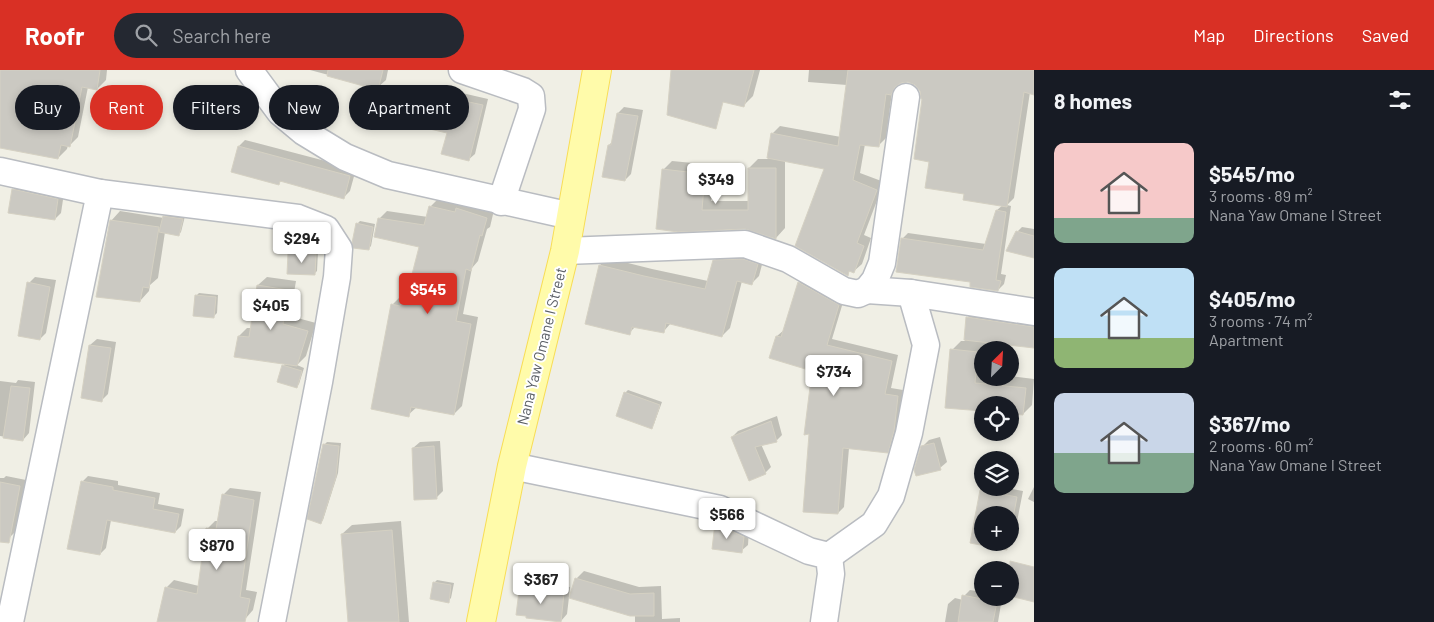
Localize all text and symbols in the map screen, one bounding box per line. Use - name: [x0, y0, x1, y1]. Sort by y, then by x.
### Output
- search box: [114, 13, 464, 58]
- text: Roofr: [25, 21, 84, 50]
- icon: search: [132, 21, 160, 49]
- text: Search here: [172, 24, 271, 47]
- text: Map: [1193, 24, 1225, 46]
- text: Directions: [1253, 24, 1334, 46]
- text: Saved: [1362, 24, 1409, 46]
- chip: Buy: [15, 85, 80, 130]
- chip: Rent: [90, 85, 163, 130]
- chip: Filters: [173, 85, 259, 130]
- chip: New: [269, 85, 339, 130]
- chip: Apartment: [349, 85, 469, 130]
- icon: filters: [1386, 86, 1414, 114]
- text: 8 homes: [1054, 88, 1132, 113]
- text: $545/mo: [1209, 161, 1295, 186]
- pin: $349: [686, 162, 746, 205]
- icon: home: [1094, 163, 1154, 223]
- text: $349: [698, 169, 734, 188]
- text: 3 rooms · 89 m²: [1209, 186, 1313, 205]
- text: Nana Yaw Omane I Street: [1209, 205, 1382, 224]
- pin: $294: [272, 222, 332, 264]
- text: $294: [284, 228, 320, 247]
- street label: Nana Yaw Omane I Street: [513, 265, 569, 427]
- pin: $545: [398, 272, 458, 315]
- text: $545: [410, 279, 446, 298]
- text: $405/mo: [1209, 286, 1296, 311]
- pin: $405: [241, 288, 301, 331]
- icon: home: [1094, 288, 1154, 348]
- text: $405: [253, 295, 289, 314]
- text: 3 rooms · 74 m²: [1209, 311, 1312, 330]
- text: Apartment: [1209, 330, 1284, 349]
- north arrow: [974, 341, 1019, 386]
- map controls: [974, 341, 1019, 606]
- pin: $734: [804, 354, 864, 397]
- text: $734: [816, 361, 852, 380]
- button: locate: [974, 396, 1019, 441]
- text: $367/mo: [1209, 411, 1290, 436]
- icon: home: [1094, 413, 1154, 473]
- text: 2 rooms · 60 m²: [1209, 436, 1314, 455]
- button: layers: [974, 451, 1019, 496]
- text: Nana Yaw Omane I Street: [1209, 455, 1382, 474]
- pin: $566: [697, 498, 757, 540]
- text: $566: [710, 504, 744, 523]
- button: +: [974, 506, 1019, 551]
- pin: $870: [187, 528, 247, 571]
- text: $870: [200, 535, 234, 554]
- button: −: [974, 561, 1019, 606]
- pin: $367: [511, 562, 571, 605]
- text: $367: [524, 569, 558, 588]

